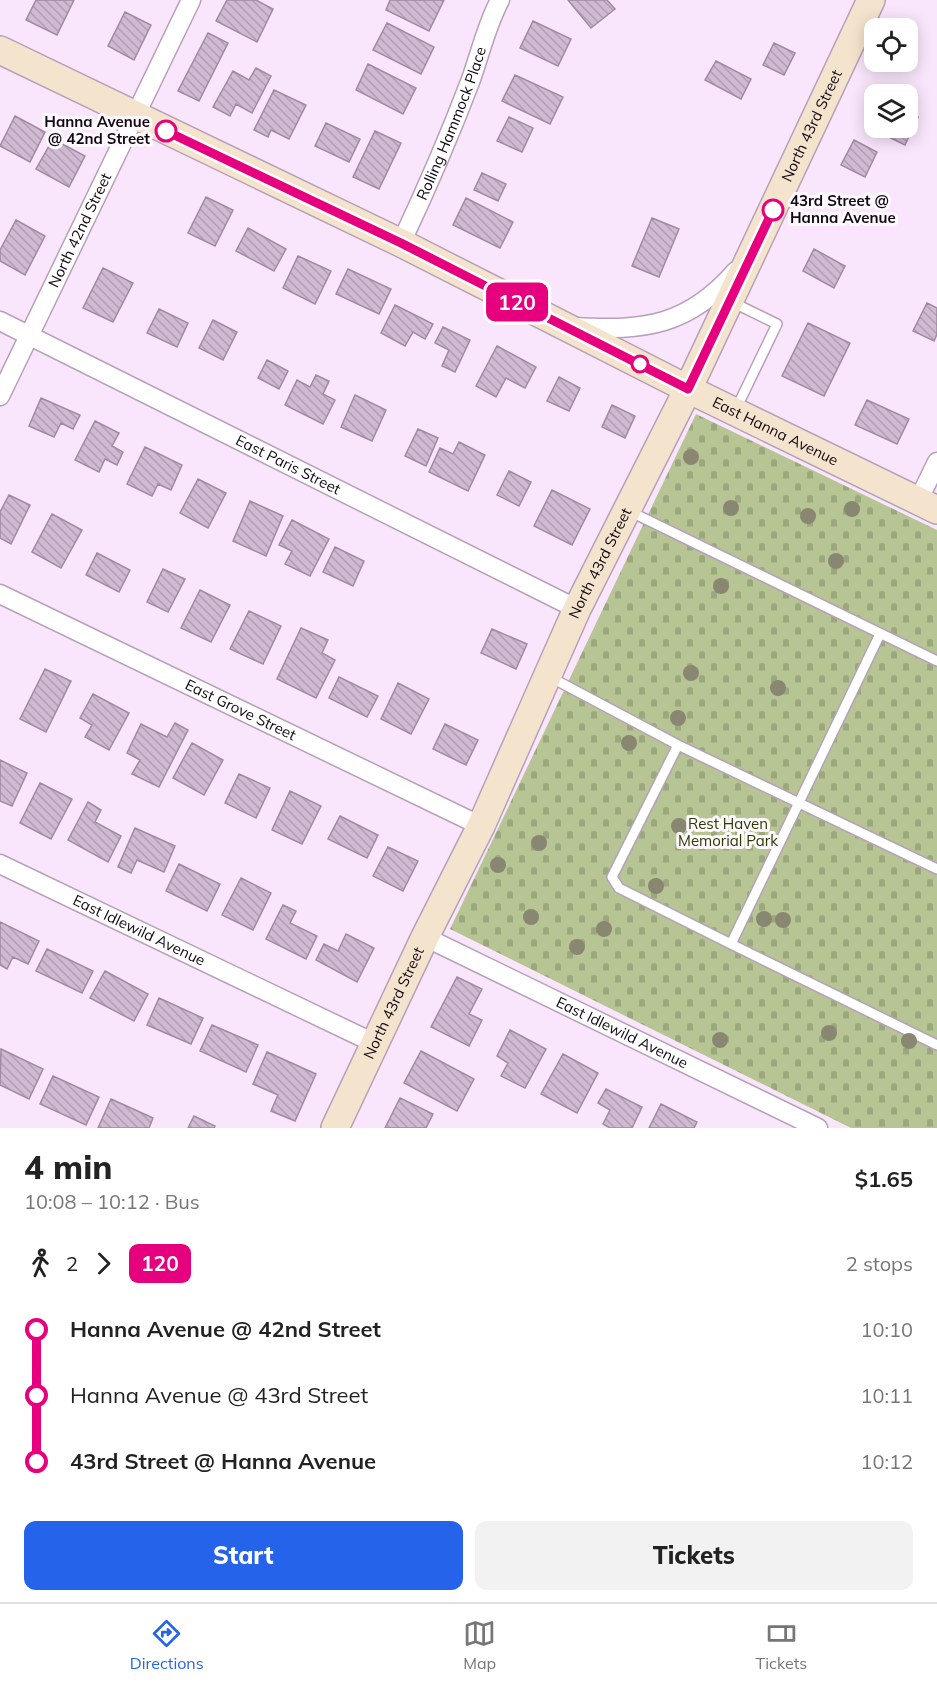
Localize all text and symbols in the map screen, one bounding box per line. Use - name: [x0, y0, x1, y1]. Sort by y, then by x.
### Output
- map controls: [864, 18, 918, 138]
- button: locate: [864, 18, 918, 72]
- street label: Rolling Hammock Place: [412, 44, 490, 203]
- street label: North 43rd Street: [777, 67, 846, 185]
- button: layers: [864, 84, 918, 138]
- place label: Hanna Avenue @ 42nd Street: [44, 112, 150, 148]
- marker: Hanna Avenue @ 42nd Street: [155, 120, 177, 142]
- street label: North 42nd Street: [44, 170, 115, 290]
- place label: 43rd Street @ Hanna Avenue: [790, 191, 896, 227]
- marker: 43rd Street @ Hanna Avenue: [762, 199, 784, 221]
- line badge: 120: [482, 282, 552, 322]
- text: 120: [498, 289, 536, 315]
- unlabelled marker: [631, 355, 649, 373]
- street label: East Hanna Avenue: [709, 392, 841, 470]
- street label: East Paris Street: [233, 430, 344, 498]
- street label: North 43rd Street: [564, 505, 635, 621]
- street label: East Grove Street: [182, 675, 299, 744]
- park label: Rest Haven Memorial Park: [678, 814, 778, 850]
- street label: East Idlewild Avenue: [70, 890, 208, 970]
- street label: North 43rd Street: [359, 944, 428, 1062]
- street label: East Idlewild Avenue: [553, 992, 691, 1072]
- text: 4 min: [24, 1146, 112, 1187]
- text: $1.65: [855, 1165, 913, 1193]
- text: 10:08 – 10:12 · Bus: [24, 1189, 200, 1214]
- icon: walk: [24, 1247, 57, 1280]
- icon: forward: [87, 1247, 120, 1280]
- text: 120: [141, 1250, 179, 1276]
- text: 2: [66, 1251, 78, 1276]
- text: 2 stops: [846, 1251, 913, 1276]
- text: Hanna Avenue @ 42nd Street: [70, 1315, 381, 1343]
- text: 10:10: [860, 1317, 913, 1342]
- text: Hanna Avenue @ 43rd Street: [70, 1381, 368, 1409]
- text: 10:11: [860, 1383, 913, 1408]
- text: 43rd Street @ Hanna Avenue: [70, 1447, 376, 1475]
- text: 10:12: [860, 1449, 913, 1474]
- button: Start: [24, 1521, 463, 1590]
- button: Tickets: [475, 1521, 913, 1590]
- tab: Directions: [130, 1617, 204, 1673]
- tab: Map: [463, 1617, 496, 1673]
- tab: Tickets: [756, 1617, 807, 1673]

